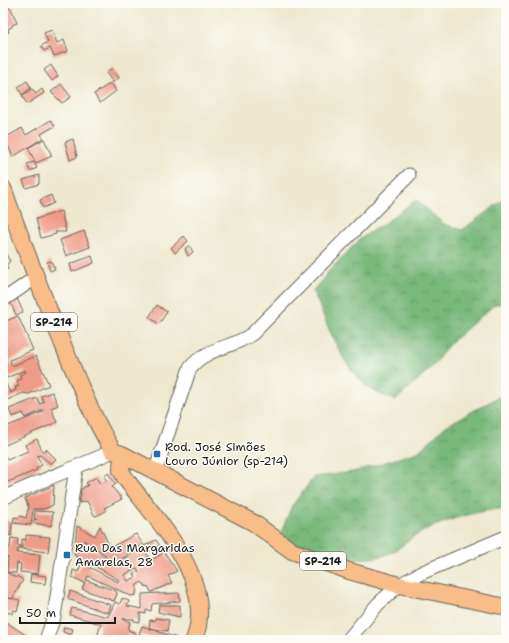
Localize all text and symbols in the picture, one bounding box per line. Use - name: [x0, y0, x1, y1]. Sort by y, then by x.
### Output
- road number: SP-214: [31, 313, 77, 331]
- place label: Rod. José Simões Louro Júnior (sp-214): [165, 439, 288, 469]
- marker: Rod. José Simões Louro Júnior (sp-214): [152, 449, 162, 459]
- place label: Rua Das Margaridas Amarelas, 28: [75, 540, 195, 570]
- marker: Rua Das Margaridas Amarelas, 28: [62, 550, 72, 560]
- road number: SP-214: [300, 552, 346, 570]
- scale bar: [20, 599, 115, 625]
- text: 50 m: [26, 605, 56, 621]

